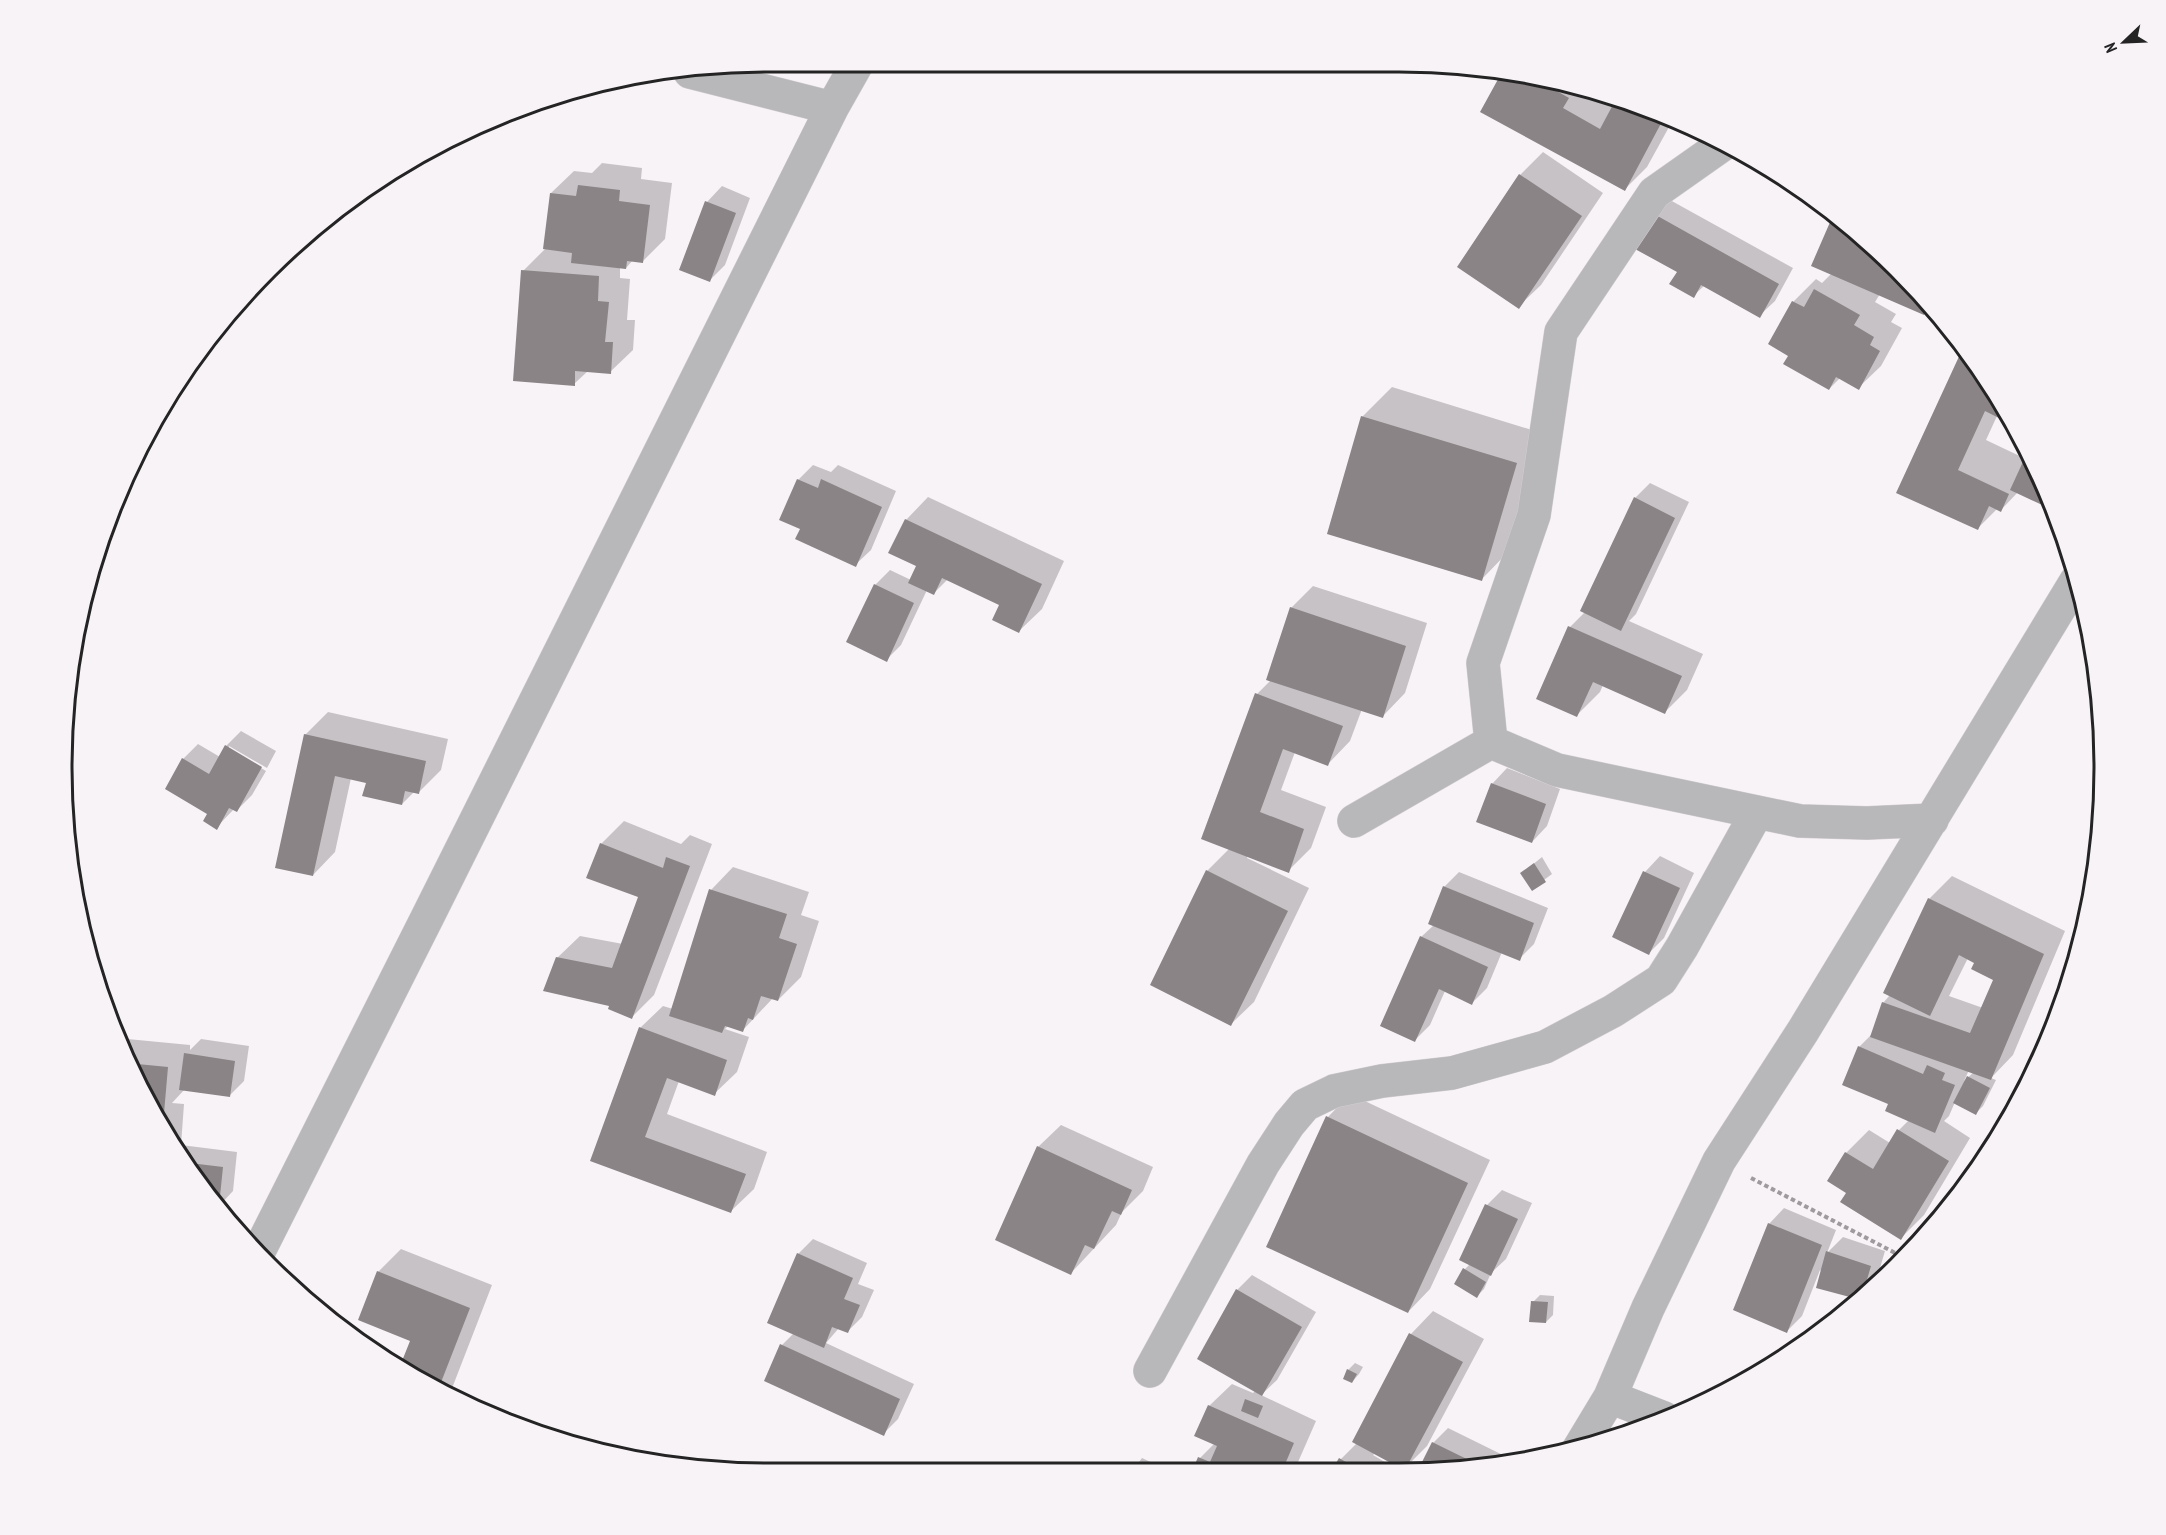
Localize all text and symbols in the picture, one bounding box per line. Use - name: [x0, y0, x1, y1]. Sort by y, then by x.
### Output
- north arrow: [2094, 12, 2154, 72]
- text: N: [2099, 40, 2121, 56]

